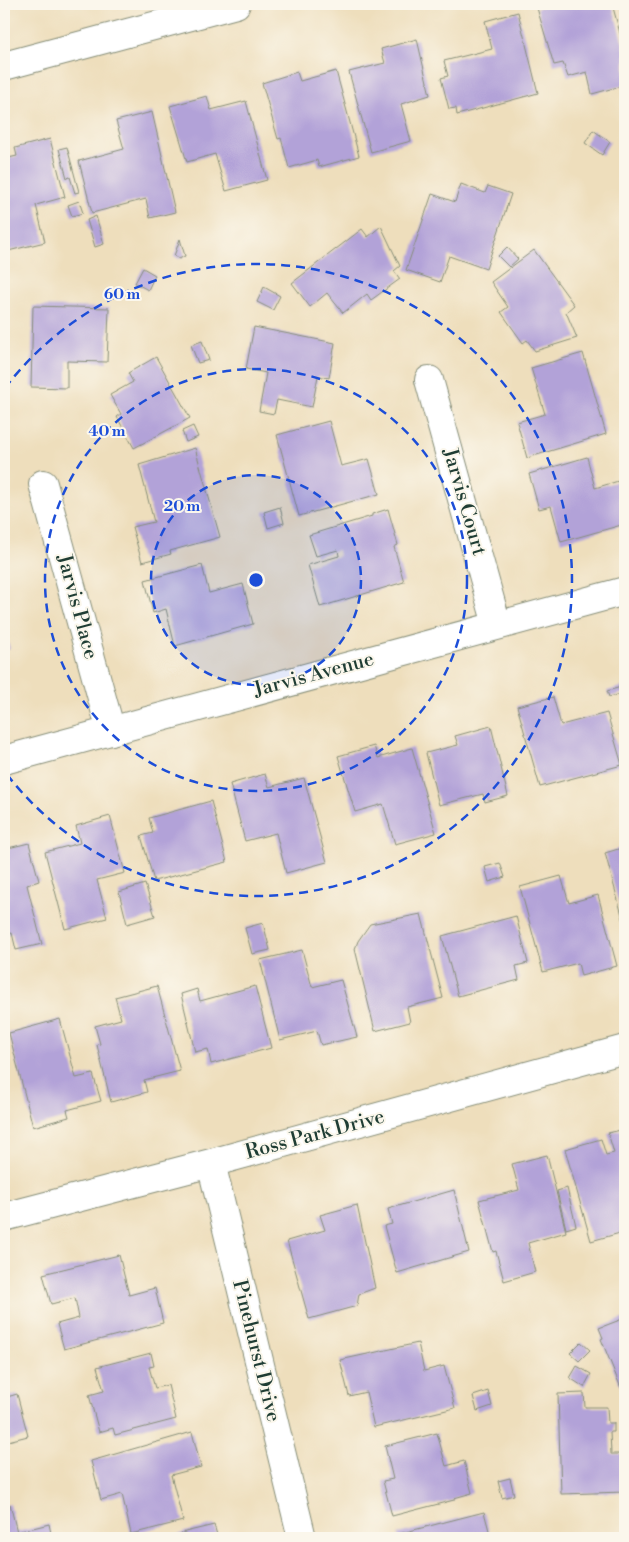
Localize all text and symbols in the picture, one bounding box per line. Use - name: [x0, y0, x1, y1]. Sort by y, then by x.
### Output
- text: 60 m: [104, 285, 141, 304]
- text: 40 m: [88, 422, 126, 441]
- street label: Jarvis Court: [437, 445, 491, 558]
- text: 20 m: [164, 497, 201, 516]
- street label: Jarvis Place: [51, 551, 103, 662]
- centre of rings: [247, 571, 265, 589]
- street label: Jarvis Avenue: [250, 647, 377, 703]
- street label: Ross Park Drive: [243, 1104, 387, 1166]
- street label: Pinehurst Drive: [226, 1277, 286, 1425]

